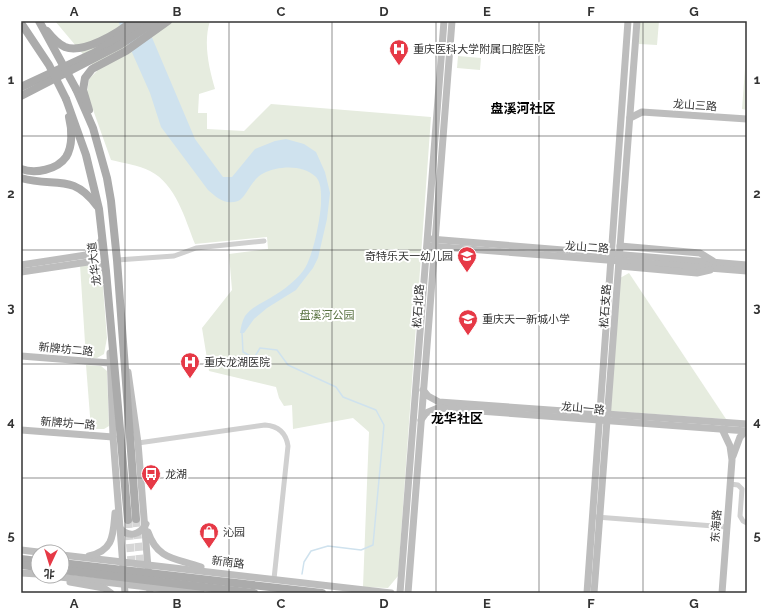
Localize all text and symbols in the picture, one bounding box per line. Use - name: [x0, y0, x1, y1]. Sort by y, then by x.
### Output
- text: A: [70, 4, 79, 19]
- text: B: [173, 4, 182, 19]
- text: C: [277, 4, 286, 19]
- text: D: [379, 4, 389, 19]
- text: E: [483, 4, 491, 19]
- text: F: [587, 4, 595, 19]
- text: G: [689, 4, 699, 19]
- hospital icon: 重庆医科大学附属口腔医院: [388, 38, 410, 66]
- place label: 重庆医科大学附属口腔医院: [413, 43, 545, 56]
- text: 1: [8, 72, 15, 87]
- text: 1: [754, 72, 761, 87]
- street label: 龙山三路: [673, 97, 717, 114]
- district label: 盘溪河社区: [490, 101, 556, 116]
- text: 2: [7, 186, 15, 201]
- text: 2: [753, 186, 761, 201]
- street label: 龙山二路: [565, 239, 609, 256]
- street label: 龙华大道: [85, 241, 104, 287]
- school or university icon: 奇特乐天一幼儿园: [456, 245, 478, 273]
- place label: 奇特乐天一幼儿园: [365, 250, 453, 263]
- street label: 松石北路: [410, 284, 427, 328]
- street label: 松石支路: [597, 284, 614, 328]
- text: 3: [7, 300, 15, 315]
- text: 3: [753, 300, 761, 315]
- school or university icon: 重庆天一新城小学: [457, 308, 479, 336]
- park label: 盘溪河公园: [300, 309, 355, 322]
- place label: 重庆天一新城小学: [482, 313, 570, 326]
- street label: 新牌坊二路: [38, 341, 94, 358]
- hospital icon: 重庆龙湖医院: [179, 351, 201, 379]
- place label: 重庆龙湖医院: [204, 356, 270, 369]
- street label: 龙山一路: [560, 400, 605, 417]
- district label: 龙华社区: [431, 411, 483, 426]
- text: 4: [7, 414, 15, 429]
- text: 4: [753, 414, 761, 429]
- street label: 新牌坊一路: [40, 415, 96, 432]
- bus stop icon: 龙湖: [140, 463, 162, 491]
- place label: 龙湖: [165, 468, 187, 481]
- street label: 东海路: [709, 509, 724, 543]
- shop icon: 沁园: [198, 521, 220, 549]
- place label: 沁园: [223, 526, 245, 539]
- text: 5: [7, 528, 15, 543]
- text: 5: [753, 528, 761, 543]
- north arrow: [30, 544, 70, 584]
- street label: 新南路: [211, 554, 245, 571]
- text: 北: [43, 567, 55, 580]
- text: A: [70, 596, 79, 611]
- text: B: [173, 596, 182, 611]
- text: C: [277, 596, 286, 611]
- text: D: [379, 596, 389, 611]
- text: E: [483, 596, 491, 611]
- text: F: [587, 596, 595, 611]
- text: G: [689, 596, 699, 611]

